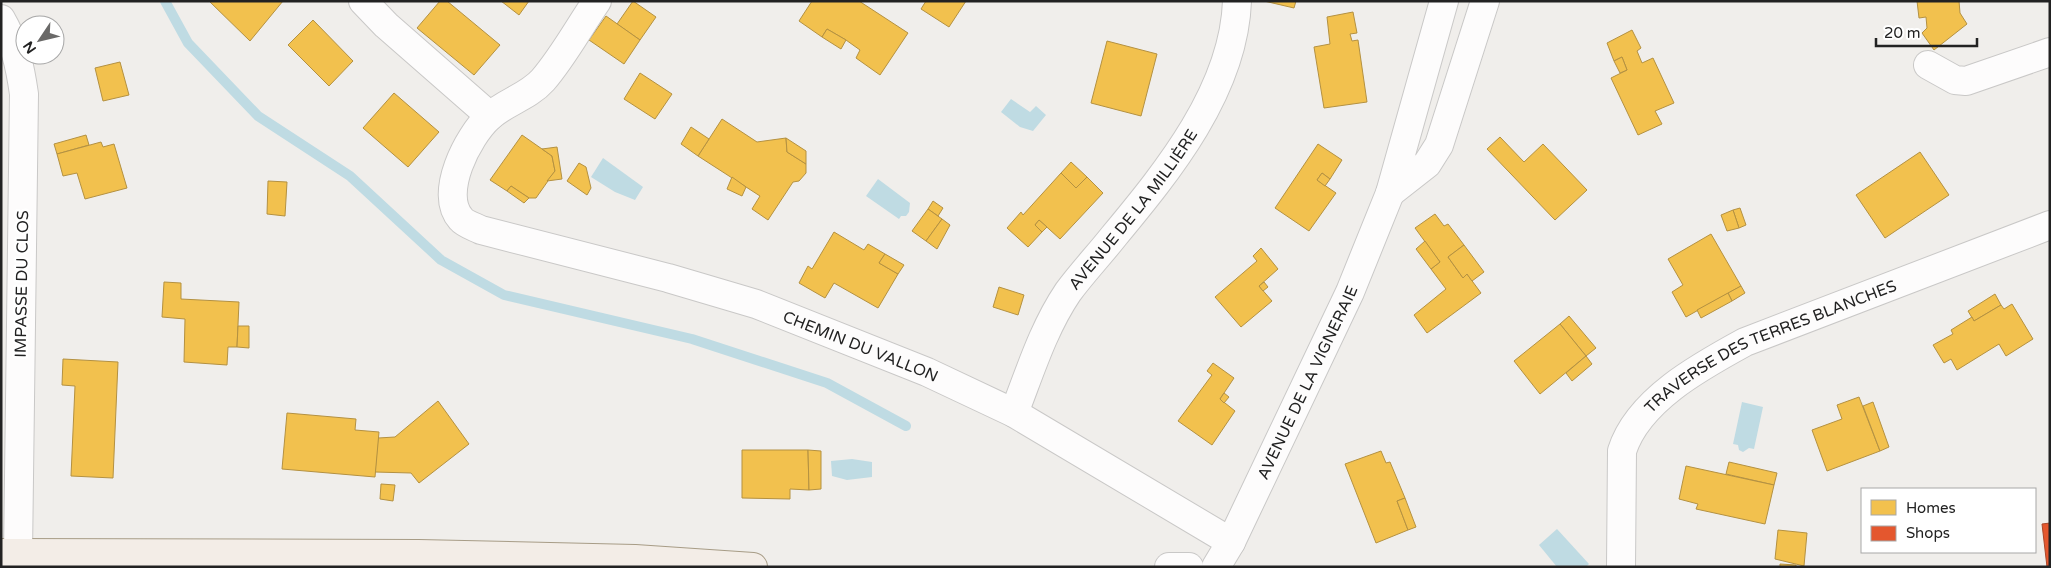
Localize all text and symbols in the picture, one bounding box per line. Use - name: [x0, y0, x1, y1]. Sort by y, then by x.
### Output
- north arrow: [15, 15, 65, 65]
- scale bar: [1876, 15, 1977, 47]
- text: 20 m: [1884, 24, 1921, 42]
- text: N: [20, 38, 40, 57]
- street label: AVENUE DE LA MILLIÈRE: [1065, 126, 1202, 294]
- street label: IMPASSE DU CLOS: [11, 210, 33, 358]
- street label: TRAVERSE DES TERRES BLANCHES: [1641, 276, 1900, 417]
- street label: AVENUE DE LA VIGNERAIE: [1253, 283, 1363, 483]
- street label: CHEMIN DU VALLON: [780, 307, 941, 387]
- legend: [1861, 488, 2036, 553]
- text: Homes: [1906, 499, 1956, 517]
- text: Shops: [1906, 524, 1950, 542]

